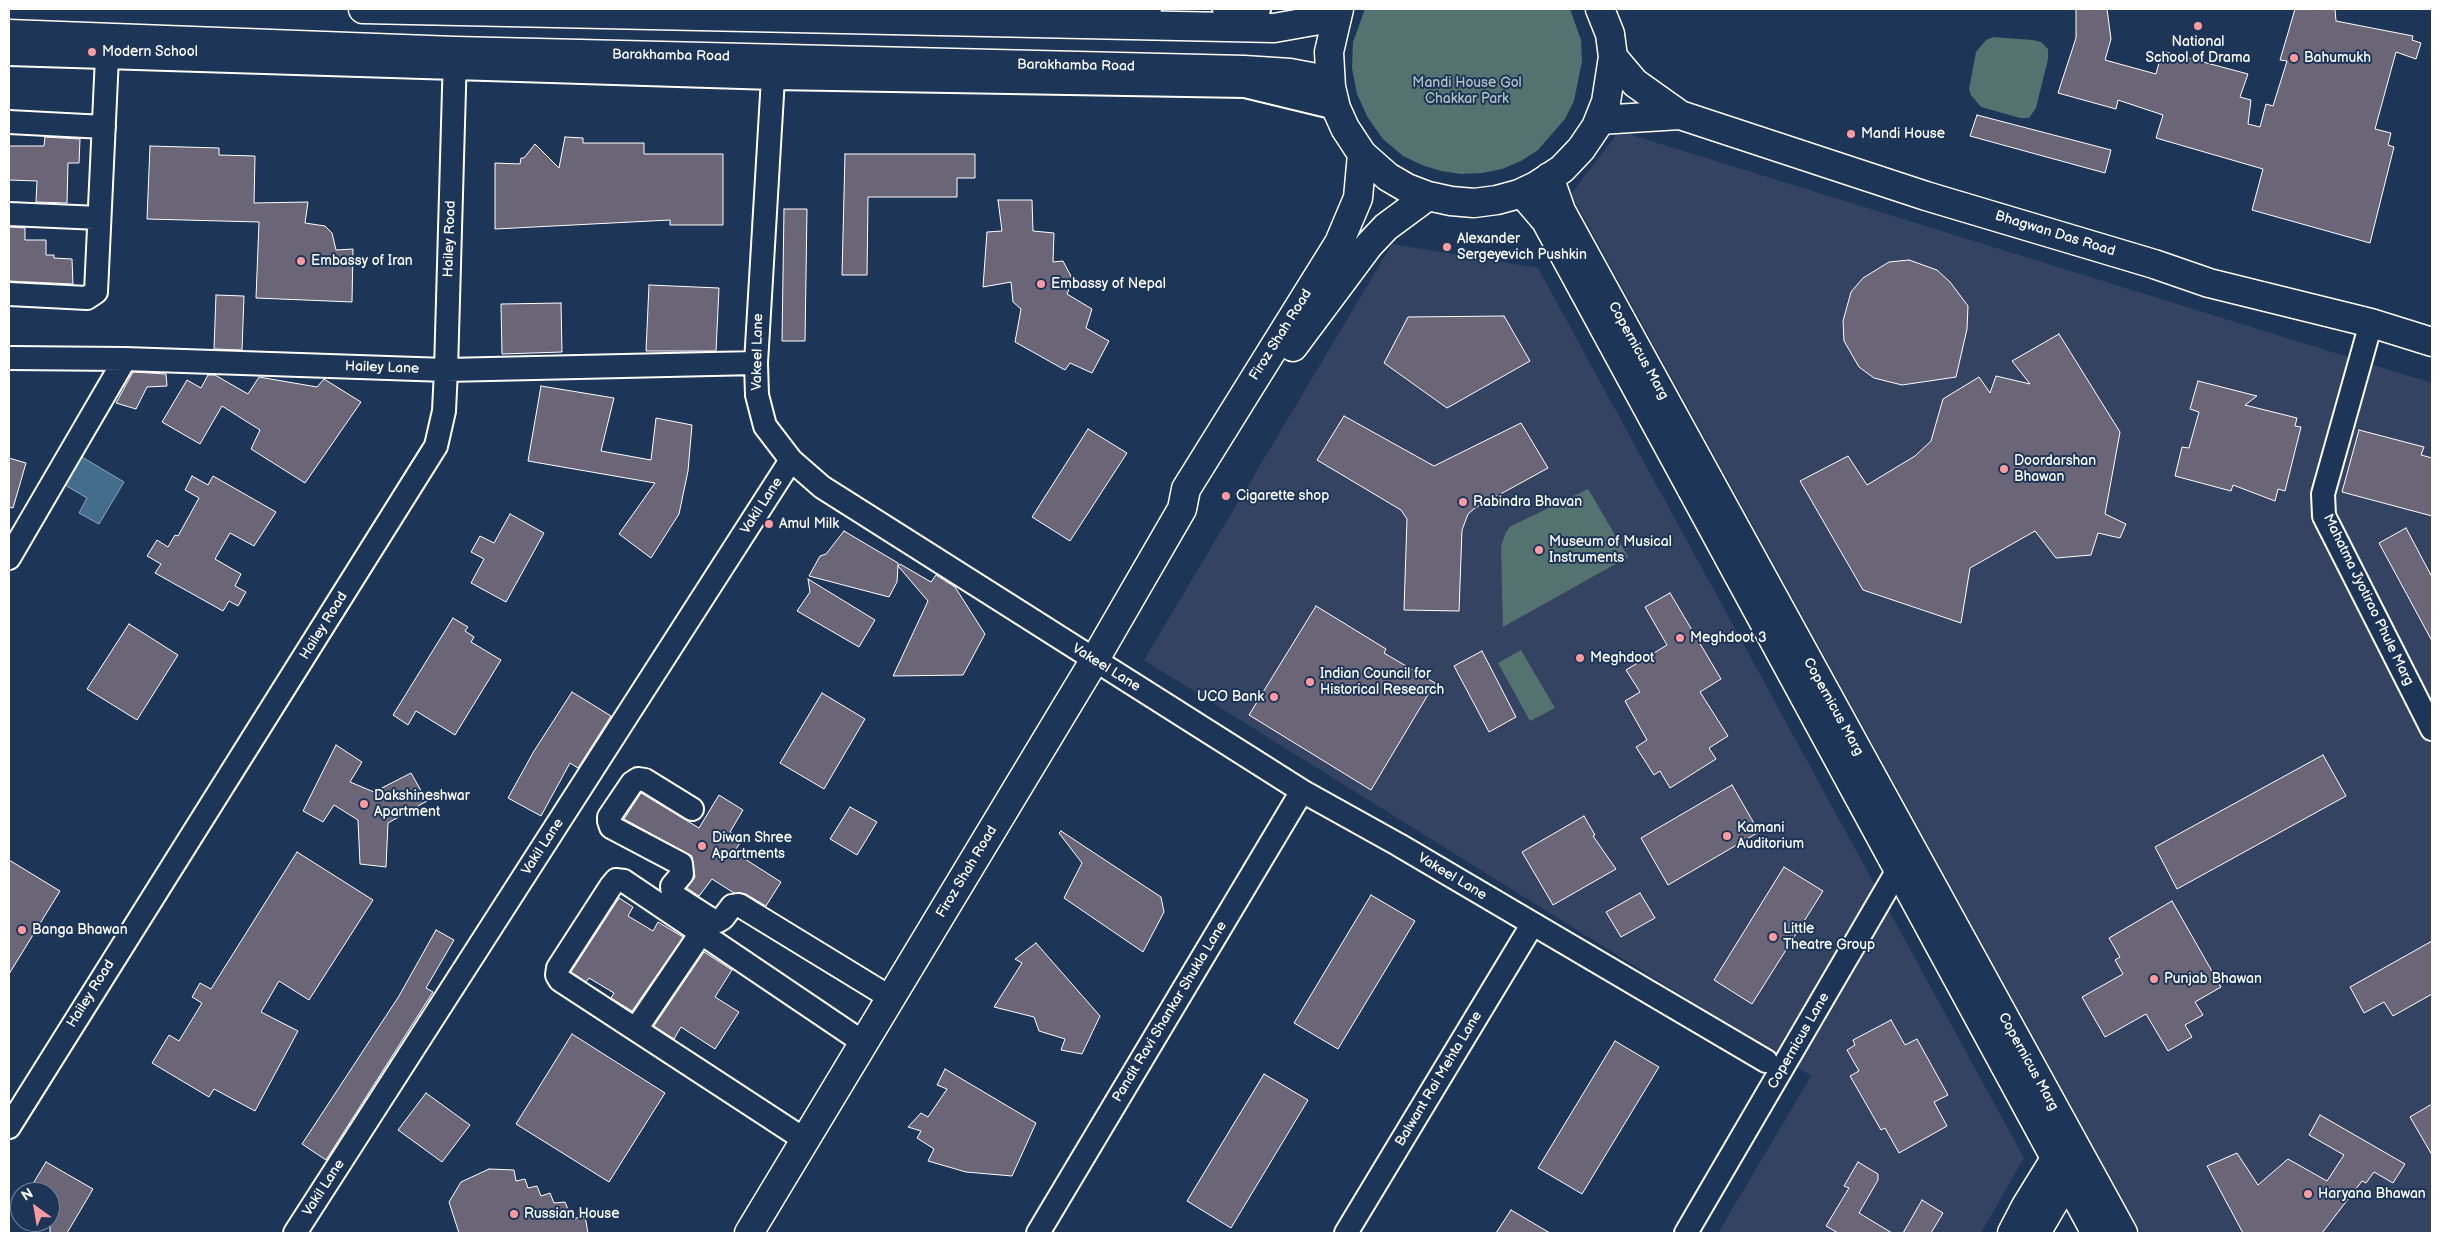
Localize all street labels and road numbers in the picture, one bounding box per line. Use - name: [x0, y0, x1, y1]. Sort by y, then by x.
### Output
- street label: Barakhamba Road: [612, 47, 730, 65]
- street label: Barakhamba Road: [1017, 57, 1135, 75]
- street label: Hailey Road: [440, 200, 460, 278]
- street label: Bhagwan Das Road: [1993, 208, 2117, 260]
- street label: Firoz Shah Road: [1246, 286, 1316, 384]
- street label: Copernicus Marg: [1604, 299, 1672, 403]
- street label: Vakeel Lane: [749, 313, 767, 391]
- street label: Hailey Lane: [344, 358, 420, 378]
- street label: Vakil Lane: [737, 474, 787, 538]
- street label: Mahatma Jyotirao Phule Marg: [2319, 511, 2417, 689]
- street label: Hailey Road: [297, 589, 351, 663]
- street label: Vakeel Lane: [1069, 640, 1143, 696]
- street label: Copernicus Marg: [1799, 655, 1867, 759]
- street label: Vakil Lane: [518, 815, 568, 879]
- street label: Firoz Shah Road: [933, 823, 1001, 921]
- street label: Vakeel Lane: [1415, 850, 1489, 904]
- street label: Pandit Ravi Shankar Shukla Lane: [1109, 919, 1231, 1105]
- street label: Hailey Road: [64, 957, 118, 1031]
- street label: Copernicus Lane: [1765, 990, 1833, 1092]
- street label: Balwant Rai Mehta Lane: [1392, 1009, 1486, 1149]
- street label: Copernicus Marg: [1994, 1010, 2062, 1114]
- street label: Vakil Lane: [299, 1156, 349, 1220]

